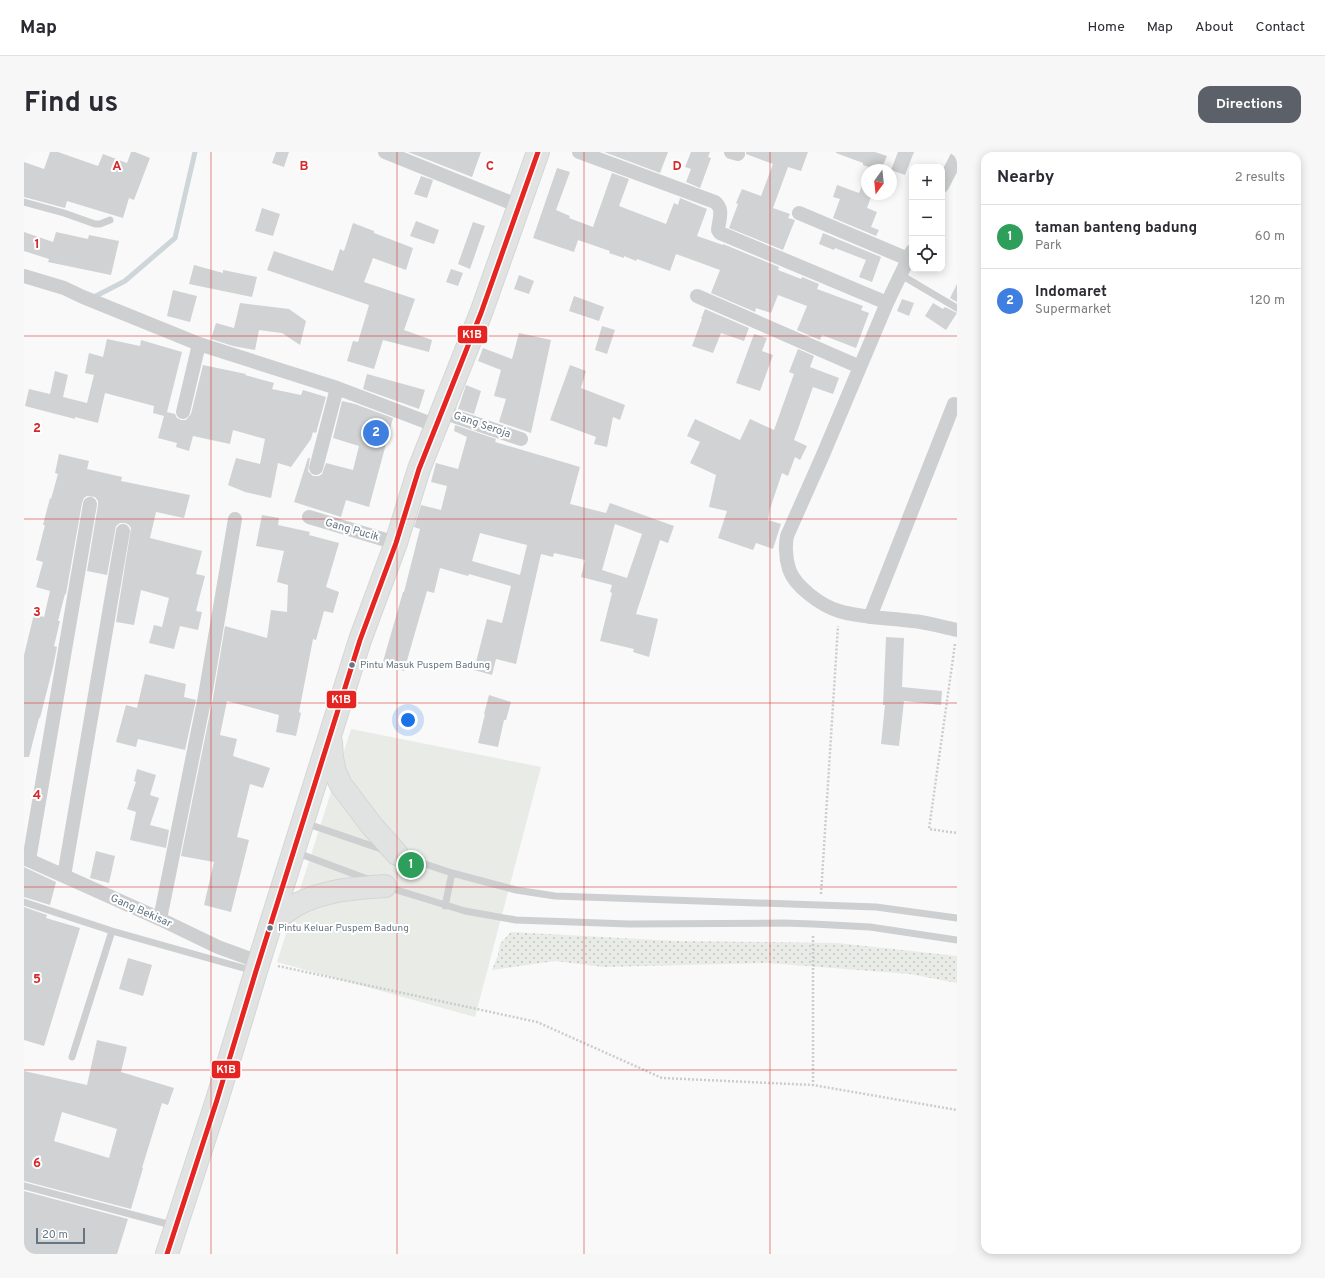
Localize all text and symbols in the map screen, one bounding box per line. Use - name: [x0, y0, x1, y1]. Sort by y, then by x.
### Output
- text: Map: [20, 16, 57, 40]
- text: Home: [1088, 19, 1125, 36]
- text: Map: [1147, 19, 1173, 36]
- text: About: [1195, 19, 1234, 36]
- text: Contact: [1256, 19, 1305, 36]
- text: Find us: [24, 86, 118, 122]
- button: Directions: [1198, 86, 1301, 123]
- text: A: [112, 159, 122, 175]
- text: B: [300, 159, 309, 175]
- text: C: [486, 159, 494, 175]
- text: D: [672, 159, 682, 175]
- north arrow: [861, 164, 897, 200]
- map controls: [909, 164, 945, 272]
- button: +: [909, 164, 945, 200]
- text: Nearby: [997, 167, 1054, 189]
- text: 2 results: [1235, 170, 1285, 186]
- button: −: [909, 200, 945, 236]
- text: taman banteng badung: [1035, 219, 1197, 238]
- text: 1: [1007, 229, 1013, 245]
- text: 60 m: [1255, 229, 1285, 245]
- button: locate: [909, 236, 945, 272]
- text: 1: [34, 237, 40, 253]
- text: Park: [1035, 238, 1062, 254]
- text: Indomaret: [1035, 283, 1107, 302]
- text: 2: [1006, 293, 1014, 309]
- text: 120 m: [1250, 293, 1285, 309]
- text: Supermarket: [1035, 302, 1111, 318]
- line badge: K1B: [457, 325, 488, 344]
- text: K1B: [462, 328, 482, 342]
- street label: Gang Seroja: [451, 409, 513, 441]
- pin: 2: [363, 418, 389, 448]
- text: 2: [33, 421, 41, 437]
- street label: Gang Pucik: [323, 516, 381, 544]
- text: 3: [33, 605, 41, 621]
- place label: Pintu Masuk Puspem Badung: [360, 659, 490, 672]
- marker: Pintu Masuk Puspem Badung: [347, 660, 357, 670]
- line badge: K1B: [326, 690, 357, 709]
- text: K1B: [331, 693, 351, 707]
- your location: [398, 710, 418, 730]
- text: 4: [33, 788, 41, 804]
- pin: 1: [398, 850, 424, 880]
- street label: Gang Bekisar: [108, 891, 175, 931]
- place label: Pintu Keluar Puspem Badung: [278, 922, 409, 935]
- marker: Pintu Keluar Puspem Badung: [265, 923, 275, 933]
- text: 5: [33, 972, 41, 988]
- line badge: K1B: [211, 1060, 241, 1079]
- text: K1B: [216, 1063, 236, 1077]
- text: 6: [33, 1156, 41, 1172]
- scale bar: [36, 1226, 85, 1245]
- text: 20 m: [42, 1228, 68, 1242]

